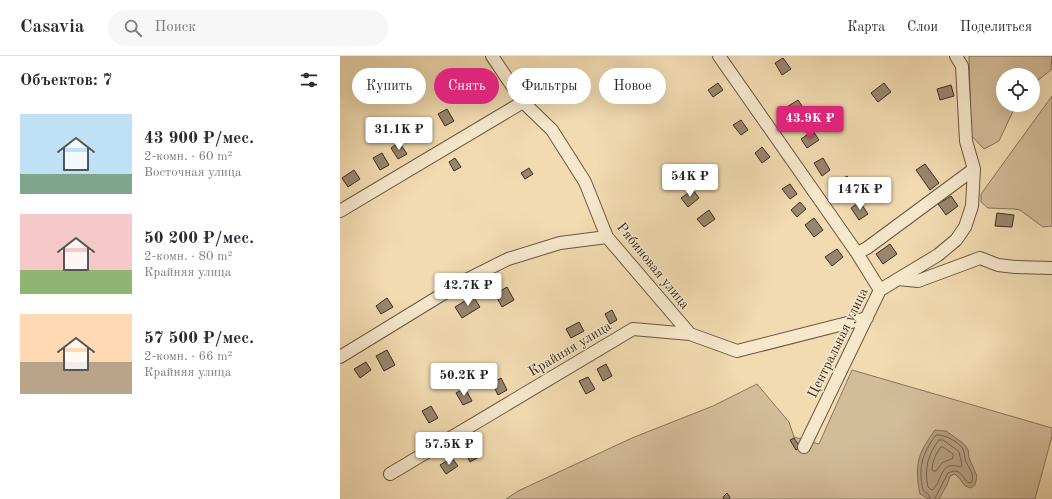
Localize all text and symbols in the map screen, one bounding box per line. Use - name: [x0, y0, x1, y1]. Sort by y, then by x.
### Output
- search box: [108, 10, 388, 46]
- icon: search: [122, 17, 144, 39]
- text: Casavia: [20, 18, 84, 37]
- text: Поиск: [154, 20, 196, 35]
- text: Карта: [847, 20, 885, 34]
- text: Слои: [907, 20, 938, 34]
- text: Поделиться: [960, 20, 1032, 34]
- chip: Купить: [352, 68, 426, 104]
- chip: Снять: [434, 68, 499, 104]
- chip: Фильтры: [507, 68, 591, 104]
- chip: Новое: [599, 68, 666, 104]
- map controls: [996, 68, 1040, 112]
- button: locate: [996, 68, 1040, 112]
- icon: filters: [298, 69, 320, 91]
- text: Объектов: 7: [20, 72, 112, 89]
- pin: 43.9K ₽: [773, 106, 847, 140]
- text: 43.9K ₽: [785, 112, 835, 125]
- pin: 31.1K ₽: [362, 117, 436, 151]
- text: 31.1K ₽: [374, 123, 424, 136]
- icon: home: [52, 130, 100, 178]
- text: 43 900 ₽/мес.: [144, 130, 254, 147]
- text: 2-комн. · 60 m²: [144, 150, 232, 163]
- pin: 54K ₽: [662, 164, 718, 198]
- text: Восточная улица: [144, 166, 241, 179]
- text: 54K ₽: [671, 170, 709, 183]
- pin: 147K ₽: [827, 177, 893, 211]
- text: 147K ₽: [837, 183, 883, 196]
- street label: Рябиновая улица: [614, 220, 692, 312]
- icon: home: [52, 230, 100, 278]
- text: 50 200 ₽/мес.: [144, 230, 254, 247]
- text: 2-комн. · 80 m²: [144, 250, 232, 263]
- text: Крайняя улица: [144, 266, 231, 279]
- pin: 42.7K ₽: [431, 273, 505, 307]
- text: 42.7K ₽: [443, 279, 493, 292]
- street label: Центральная улица: [805, 286, 871, 400]
- street label: Крайняя улица: [526, 319, 614, 379]
- icon: home: [52, 330, 100, 378]
- text: 57 500 ₽/мес.: [144, 330, 254, 347]
- text: 2-комн. · 66 m²: [144, 350, 232, 363]
- pin: 50.2K ₽: [427, 363, 501, 397]
- text: Крайняя улица: [144, 366, 231, 379]
- text: 50.2K ₽: [439, 369, 489, 382]
- pin: 57.5K ₽: [412, 432, 486, 466]
- text: 57.5K ₽: [424, 438, 474, 451]

